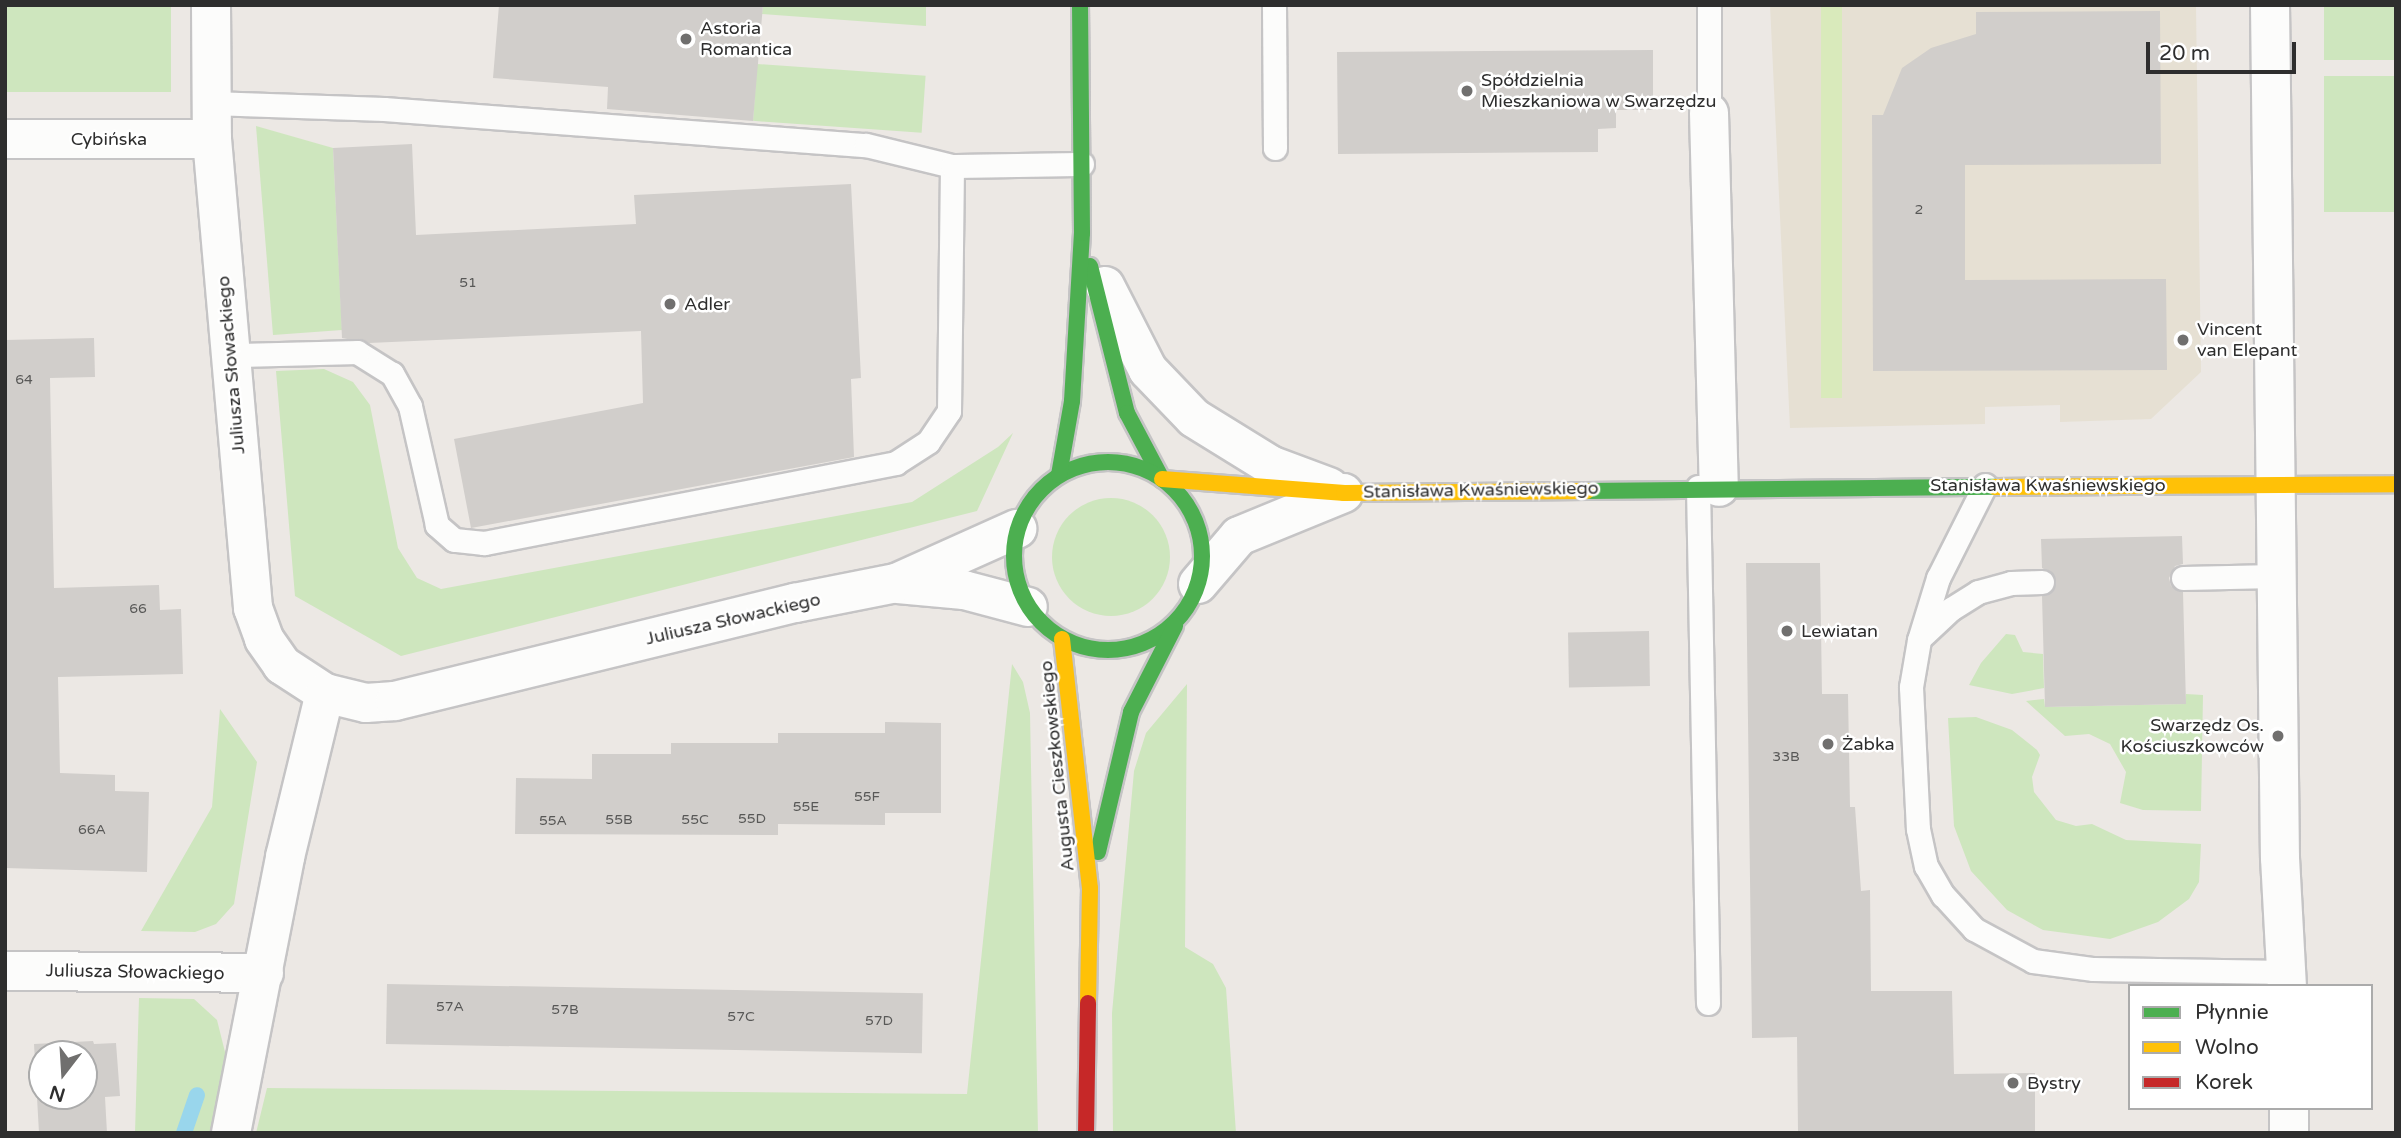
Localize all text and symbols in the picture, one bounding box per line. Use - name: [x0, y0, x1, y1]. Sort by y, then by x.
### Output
- place label: Astoria Romantica: [700, 18, 792, 60]
- scale bar: [2149, 28, 2300, 72]
- marker: Astoria Romantica: [678, 31, 694, 47]
- text: 20 m: [2159, 41, 2210, 66]
- place label: Spółdzielnia Mieszkaniowa w Swarzędzu: [1481, 70, 1716, 112]
- marker: Spółdzielnia Mieszkaniowa w Swarzędzu: [1459, 83, 1475, 99]
- street label: Cybińska: [71, 128, 147, 150]
- house number: 2: [1915, 202, 1923, 218]
- street label: Juliusza Słowackiego: [212, 275, 250, 455]
- house number: 51: [459, 275, 477, 291]
- place label: Adler: [684, 293, 730, 315]
- marker: Adler: [662, 296, 678, 312]
- place label: Vincent van Elepant: [2197, 319, 2297, 362]
- marker: Vincent van Elepant: [2175, 332, 2191, 348]
- house number: 64: [15, 372, 33, 388]
- street label: Stanisława Kwaśniewskiego: [1930, 474, 2166, 496]
- street label: Stanisława Kwaśniewskiego: [1363, 477, 1599, 503]
- street label: Juliusza Słowackiego: [643, 588, 823, 650]
- house number: 66: [129, 601, 147, 617]
- place label: Lewiatan: [1801, 620, 1878, 642]
- marker: Lewiatan: [1779, 623, 1795, 639]
- street label: Augusta Cieszkowskiego: [1035, 660, 1079, 872]
- place label: Swarzędz Os. Kościuszkowców: [2121, 715, 2264, 758]
- marker: Swarzędz Os. Kościuszkowców: [2270, 728, 2286, 744]
- place label: Żabka: [1842, 733, 1895, 755]
- marker: Żabka: [1820, 736, 1836, 752]
- house number: 33B: [1772, 749, 1800, 765]
- house number: 55F: [854, 789, 880, 805]
- house number: 55E: [793, 799, 819, 815]
- house number: 55D: [738, 811, 766, 827]
- house number: 55B: [605, 812, 633, 828]
- house number: 55C: [681, 812, 709, 828]
- house number: 55A: [539, 813, 567, 829]
- house number: 66A: [78, 822, 106, 838]
- street label: Juliusza Słowackiego: [45, 960, 225, 984]
- legend: [2128, 984, 2373, 1110]
- house number: 57A: [436, 999, 464, 1015]
- text: Płynnie: [2195, 1000, 2269, 1025]
- house number: 57B: [551, 1002, 579, 1018]
- house number: 57C: [727, 1009, 755, 1025]
- house number: 57D: [865, 1013, 893, 1029]
- text: Wolno: [2195, 1035, 2259, 1060]
- north arrow: [28, 1040, 98, 1110]
- text: Korek: [2195, 1070, 2253, 1095]
- place label: Bystry: [2027, 1072, 2081, 1094]
- marker: Bystry: [2005, 1075, 2021, 1091]
- text: N: [47, 1080, 68, 1106]

